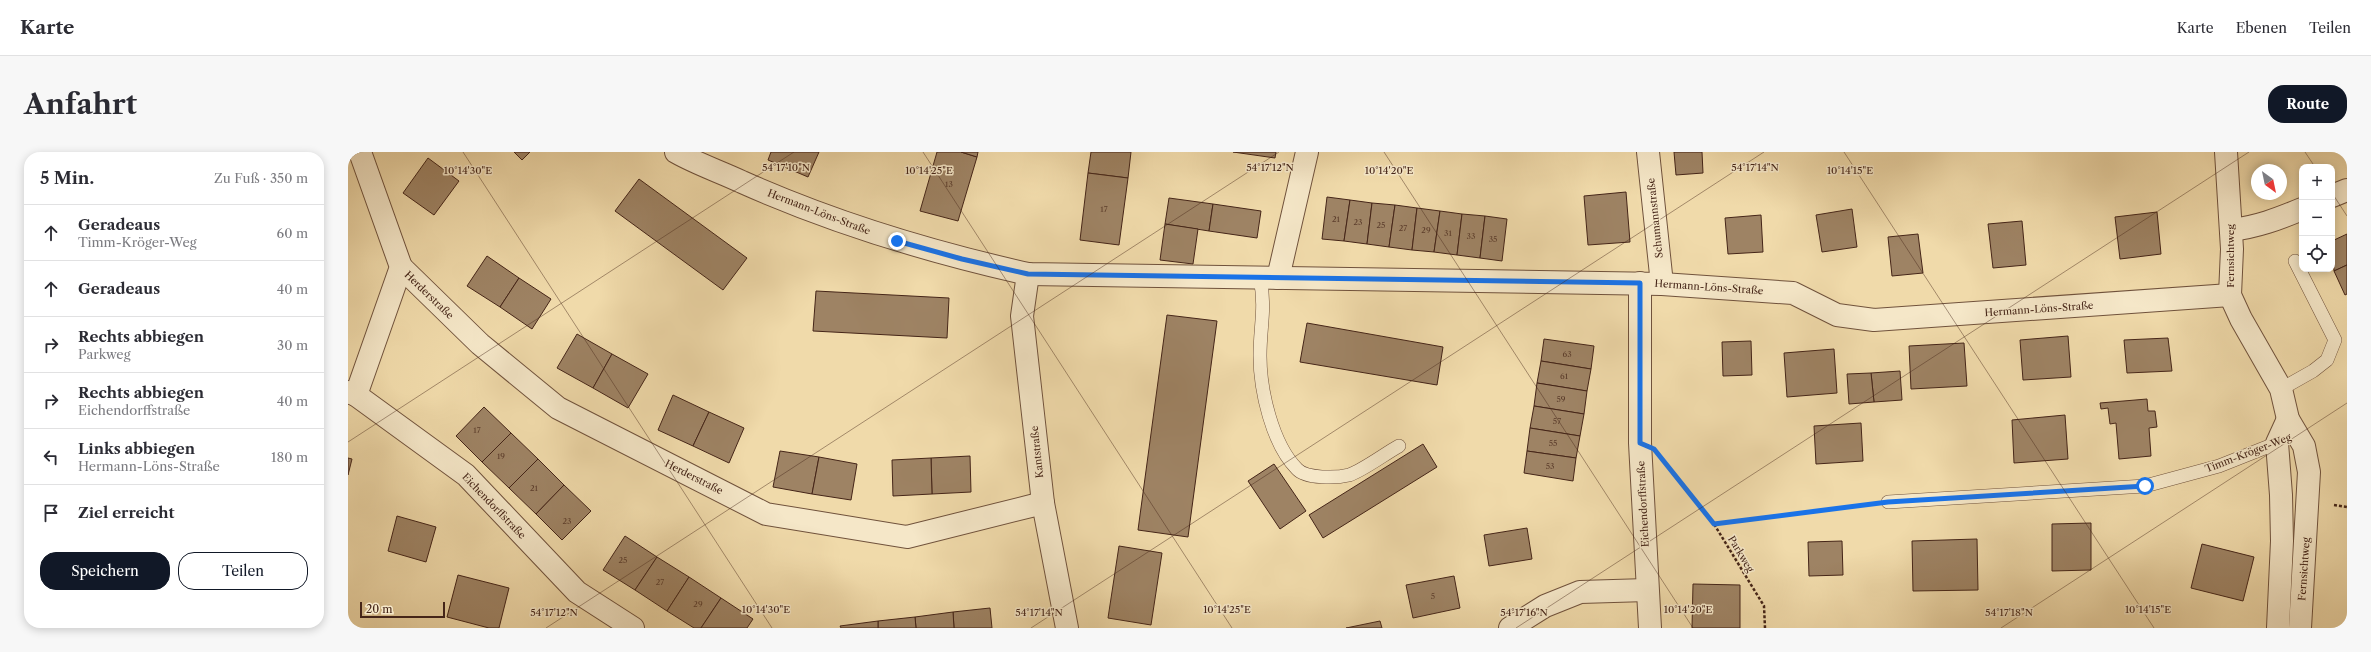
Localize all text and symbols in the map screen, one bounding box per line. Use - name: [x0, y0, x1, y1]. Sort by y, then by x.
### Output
- text: Karte: [20, 16, 74, 39]
- text: Karte: [2177, 19, 2214, 37]
- text: Ebenen: [2236, 19, 2287, 37]
- text: Teilen: [2309, 19, 2351, 37]
- button: Route: [2268, 85, 2347, 123]
- text: Anfahrt: [24, 87, 137, 121]
- text: 54°17'10"N: [762, 161, 810, 174]
- text: 54°17'12"N: [1246, 161, 1294, 174]
- text: 54°17'14"N: [1731, 161, 1779, 174]
- text: 10°14'30"E: [444, 164, 492, 177]
- text: 10°14'25"E: [905, 164, 953, 177]
- text: 10°14'20"E: [1365, 164, 1413, 177]
- text: 10°14'15"E: [1827, 164, 1873, 177]
- north arrow: [2251, 164, 2287, 200]
- map controls: [2299, 164, 2335, 272]
- button: +: [2299, 164, 2335, 200]
- text: 5 Min.: [40, 168, 94, 188]
- text: Zu Fuß · 350 m: [214, 170, 308, 186]
- street label: Schumannstraße: [1644, 177, 1666, 259]
- house number: 13: [945, 179, 953, 189]
- street label: Hermann-Löns-Straße: [766, 186, 873, 238]
- button: −: [2299, 200, 2335, 236]
- house number: 17: [1100, 204, 1108, 214]
- house number: 21: [1332, 214, 1341, 224]
- text: Geradeaus: [78, 215, 160, 234]
- house number: 23: [1353, 217, 1363, 227]
- house number: 25: [1377, 220, 1385, 230]
- icon: ahead: [40, 222, 62, 244]
- house number: 27: [1399, 223, 1407, 233]
- street label: Fernsichtweg: [2224, 224, 2237, 288]
- text: 60 m: [277, 225, 308, 241]
- house number: 29: [1421, 225, 1431, 235]
- house number: 31: [1444, 228, 1453, 238]
- house number: 33: [1467, 231, 1475, 241]
- route end: [888, 232, 906, 250]
- text: Timm-Kröger-Weg: [78, 234, 197, 250]
- house number: 35: [1489, 234, 1497, 244]
- button: locate: [2299, 236, 2335, 272]
- street label: Herderstraße: [402, 268, 457, 322]
- street label: Hermann-Löns-Straße: [1654, 277, 1764, 297]
- icon: ahead: [40, 278, 62, 300]
- text: Geradeaus: [78, 279, 160, 298]
- text: 40 m: [277, 281, 308, 297]
- street label: Hermann-Löns-Straße: [1984, 299, 2094, 319]
- text: Rechts abbiegen: [78, 327, 204, 346]
- icon: right: [40, 334, 62, 356]
- text: 30 m: [277, 337, 308, 353]
- text: Parkweg: [78, 346, 131, 362]
- house number: 63: [1562, 349, 1572, 359]
- house number: 61: [1560, 371, 1569, 381]
- text: Rechts abbiegen: [78, 383, 204, 402]
- icon: right: [40, 390, 62, 412]
- text: 40 m: [277, 393, 308, 409]
- house number: 59: [1556, 394, 1566, 404]
- text: Eichendorffstraße: [78, 402, 190, 418]
- house number: 57: [1553, 416, 1561, 426]
- house number: 17: [473, 425, 481, 435]
- street label: Kantstraße: [1028, 425, 1046, 479]
- street label: Timm-Kröger-Weg: [2203, 430, 2294, 475]
- house number: 55: [1549, 438, 1557, 448]
- text: Links abbiegen: [78, 439, 195, 458]
- icon: left: [40, 446, 62, 468]
- text: 180 m: [271, 449, 308, 465]
- house number: 19: [497, 451, 505, 461]
- street label: Herderstraße: [663, 457, 726, 497]
- text: Hermann-Löns-Straße: [78, 458, 220, 474]
- street label: Eichendorffstraße: [1634, 460, 1652, 547]
- house number: 53: [1546, 461, 1554, 471]
- street label: Eichendorffstraße: [459, 470, 529, 542]
- route start: [2136, 477, 2154, 495]
- house number: 21: [530, 483, 539, 493]
- icon: arrive: [40, 502, 62, 524]
- text: Ziel erreicht: [78, 503, 174, 522]
- house number: 23: [562, 516, 572, 526]
- street label: Parkweg: [1725, 533, 1757, 575]
- street label: Fernsichtweg: [2295, 536, 2313, 601]
- button: Speichern: [40, 552, 170, 590]
- button: Teilen: [178, 552, 308, 590]
- house number: 25: [619, 555, 627, 565]
- house number: 27: [656, 577, 664, 587]
- house number: 5: [1431, 591, 1435, 601]
- house number: 29: [693, 599, 703, 609]
- scale bar: [360, 600, 445, 619]
- text: 20 m: [366, 602, 392, 616]
- text: 10°14'30"E: [742, 603, 790, 616]
- text: 10°14'25"E: [1203, 603, 1251, 616]
- text: 10°14'20"E: [1664, 603, 1712, 616]
- text: 10°14'15"E: [2125, 603, 2171, 616]
- text: 54°17'12"N: [530, 606, 578, 619]
- text: 54°17'14"N: [1015, 606, 1063, 619]
- text: 54°17'16"N: [1500, 606, 1548, 619]
- text: 54°17'18"N: [1985, 606, 2033, 619]

